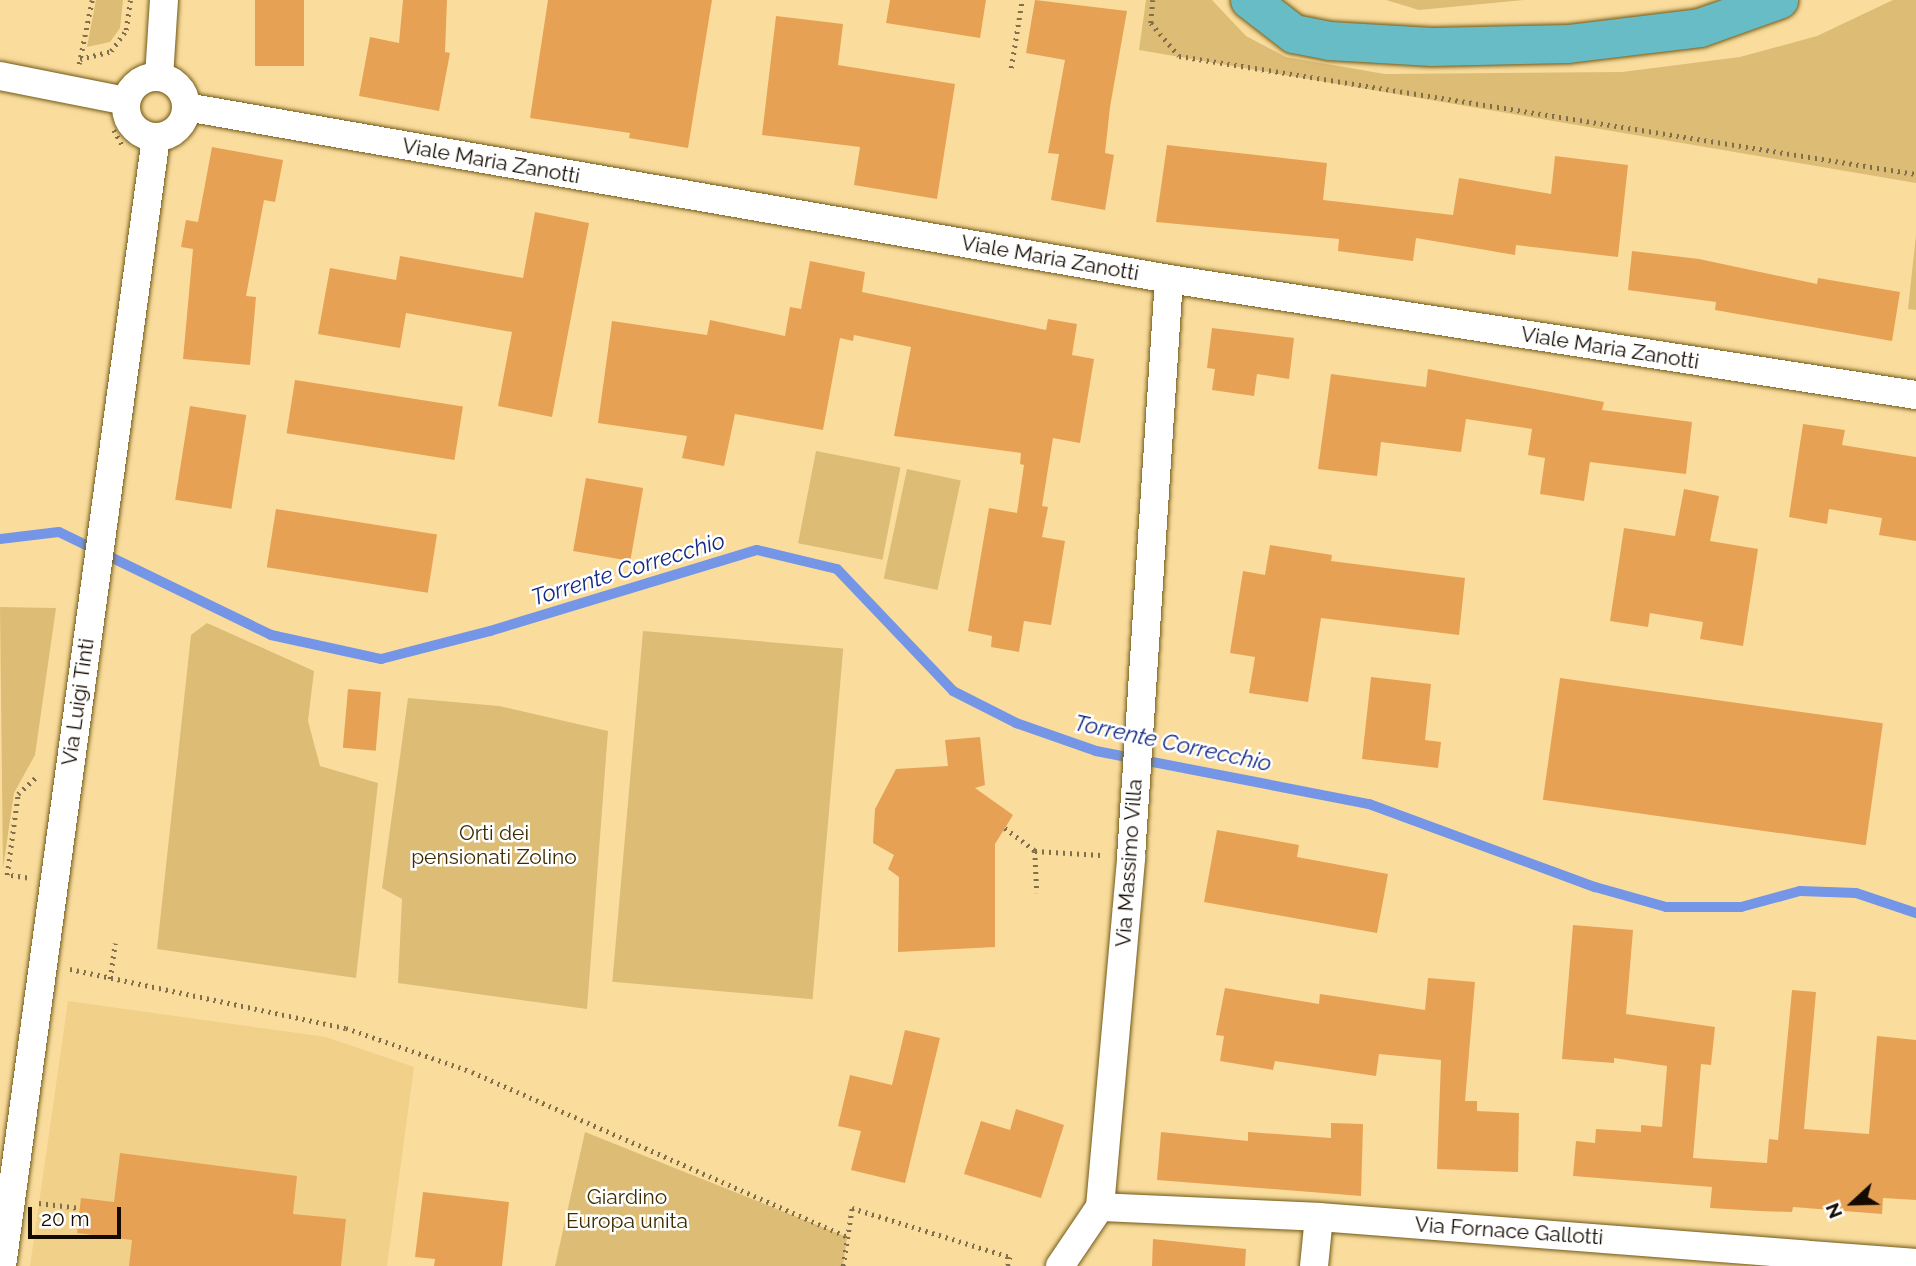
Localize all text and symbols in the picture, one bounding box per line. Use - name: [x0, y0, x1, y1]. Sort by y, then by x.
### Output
- street label: Viale Maria Zanotti: [400, 133, 582, 189]
- street label: Viale Maria Zanotti: [959, 230, 1141, 286]
- street label: Viale Maria Zanotti: [1519, 321, 1701, 375]
- water label: Torrente Correcchio: [528, 526, 728, 612]
- street label: Via Luigi Tinti: [57, 636, 99, 768]
- water label: Torrente Correcchio: [1072, 709, 1274, 777]
- street label: Via Massimo Villa: [1111, 778, 1147, 948]
- park label: Orti dei pensionati Zolino: [411, 820, 577, 870]
- north arrow: [1818, 1168, 1888, 1238]
- park label: Giardino Europa unita: [566, 1184, 688, 1234]
- scale bar: [32, 1192, 124, 1236]
- text: N: [1821, 1200, 1846, 1222]
- text: 20 m: [41, 1206, 89, 1231]
- street label: Via Fornace Gallotti: [1414, 1212, 1604, 1250]

